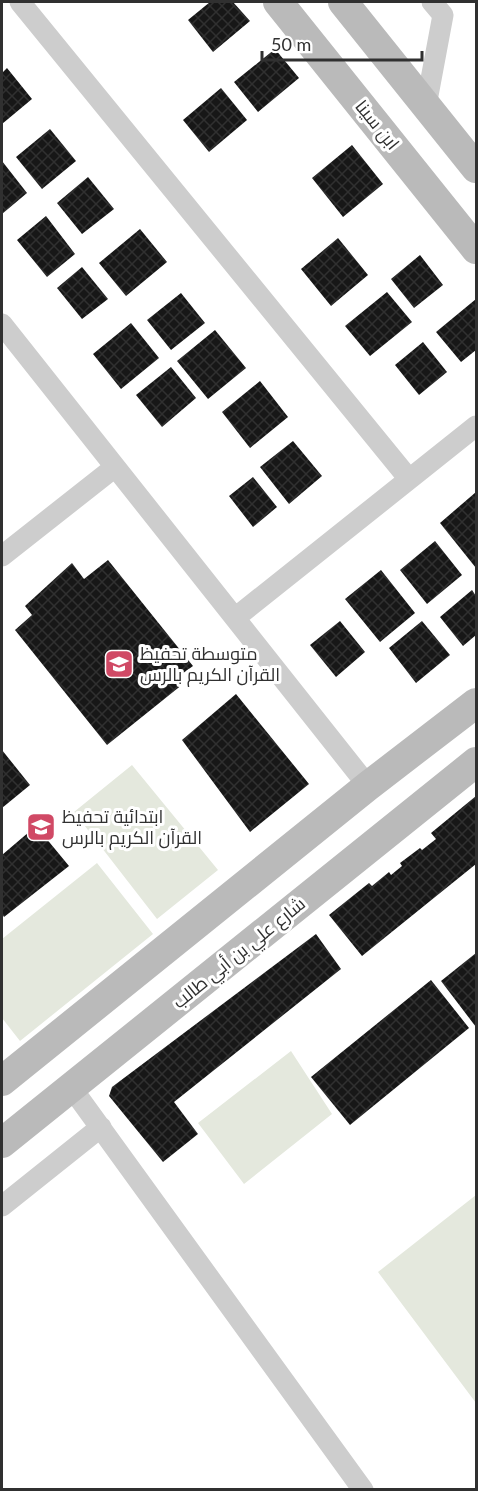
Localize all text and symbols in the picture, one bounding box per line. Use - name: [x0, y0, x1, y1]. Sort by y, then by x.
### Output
- scale bar: [262, 24, 422, 62]
- text: 50 m: [271, 33, 311, 55]
- street label: ابن سينا: [350, 95, 404, 154]
- place label: متوسطة تحفيظ القرآن الكريم بالرس: [140, 642, 280, 687]
- school or university icon: متوسطة تحفيظ القرآن الكريم بالرس: [103, 648, 135, 680]
- place label: ابتدائية تحفيظ القرآن الكريم بالرس: [62, 805, 202, 850]
- school or university icon: ابتدائية تحفيظ القرآن الكريم بالرس: [25, 811, 57, 843]
- street label: شارع علي بن أبي طالب: [168, 892, 312, 1016]

